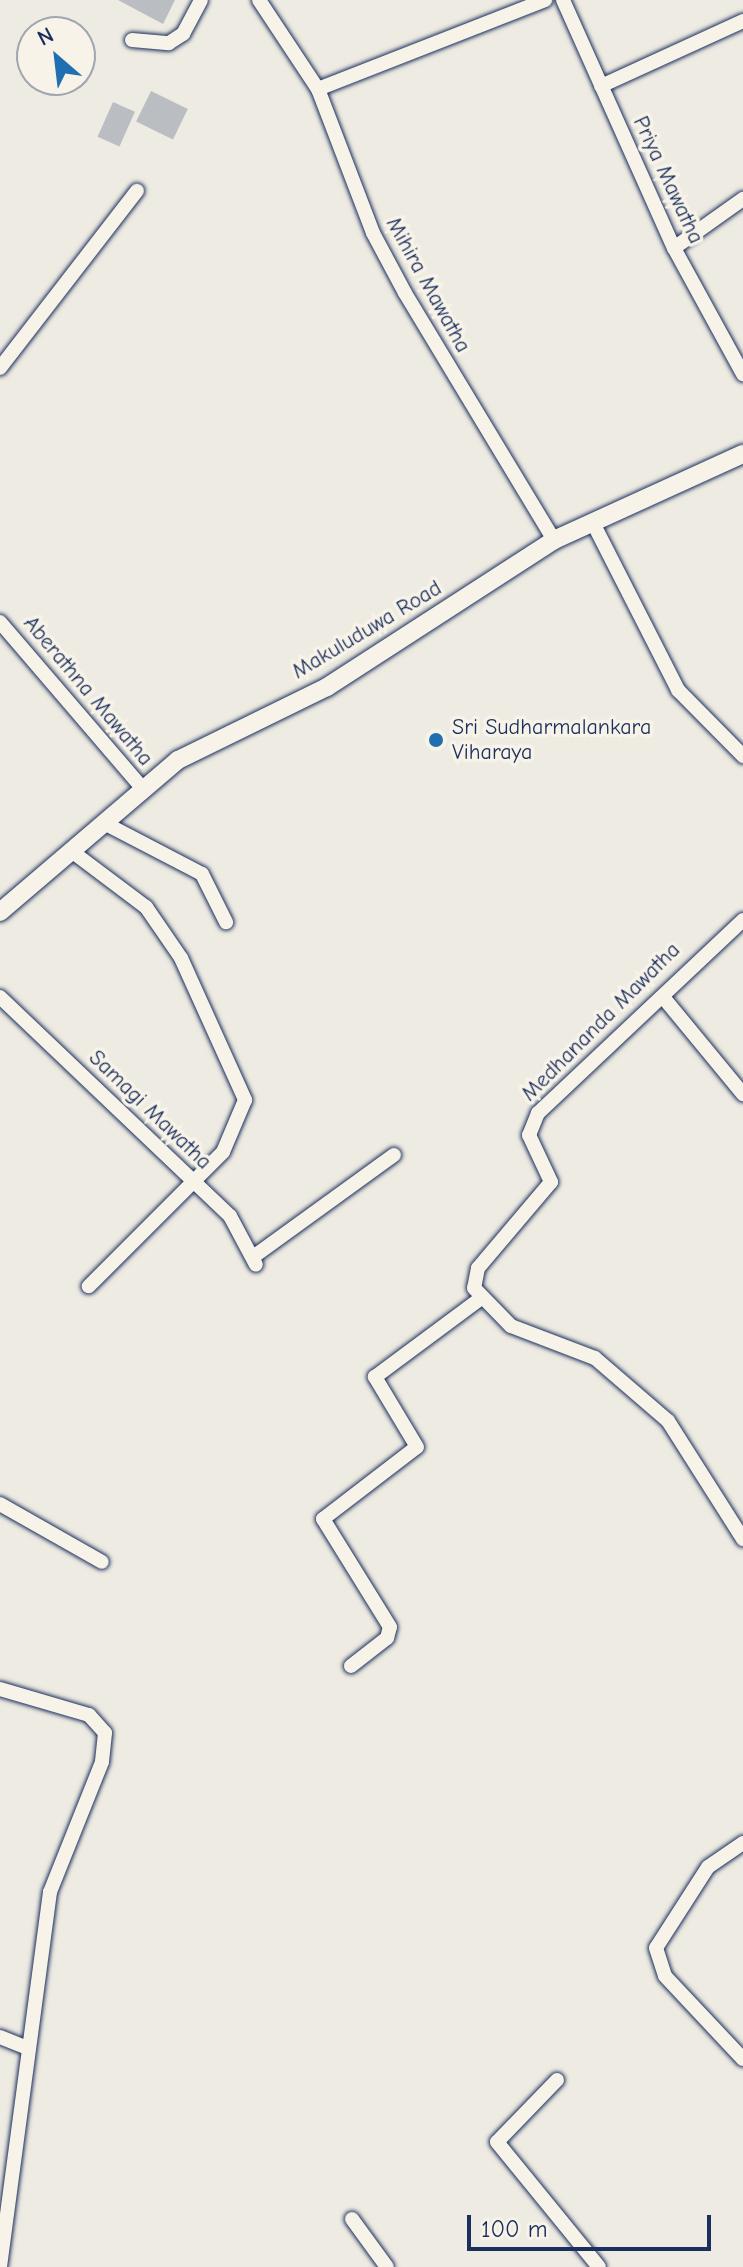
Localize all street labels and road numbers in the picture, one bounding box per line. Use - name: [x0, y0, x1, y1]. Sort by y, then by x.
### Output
- street label: Priya Mawatha: [627, 112, 709, 248]
- street label: Mihira Mawatha: [380, 213, 476, 357]
- street label: Makuluduwa Road: [288, 575, 446, 685]
- street label: Aberathna Mawatha: [18, 611, 158, 771]
- street label: Medhananda Mawatha: [516, 937, 686, 1107]
- street label: Samagi Mawatha: [83, 1045, 217, 1175]

